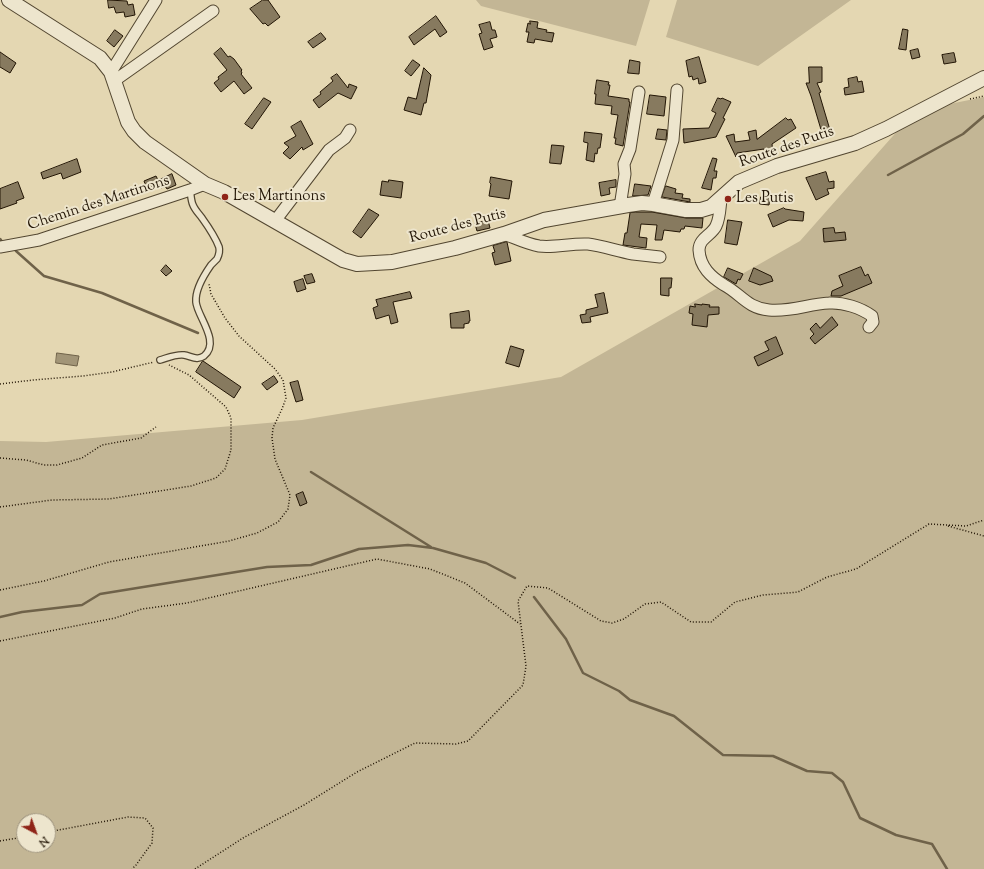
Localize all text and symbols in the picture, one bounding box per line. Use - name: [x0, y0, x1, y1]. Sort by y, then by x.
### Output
- street label: Route des Putis: [737, 123, 837, 173]
- street label: Chemin des Martinons: [26, 173, 172, 235]
- place label: Les Martinons: [233, 188, 325, 206]
- place label: Les Putis: [736, 190, 793, 208]
- marker: Les Martinons: [220, 192, 230, 202]
- marker: Les Putis: [723, 194, 733, 204]
- street label: Route des Putis: [408, 205, 508, 249]
- north arrow: [16, 813, 56, 853]
- text: N: [35, 832, 52, 850]

